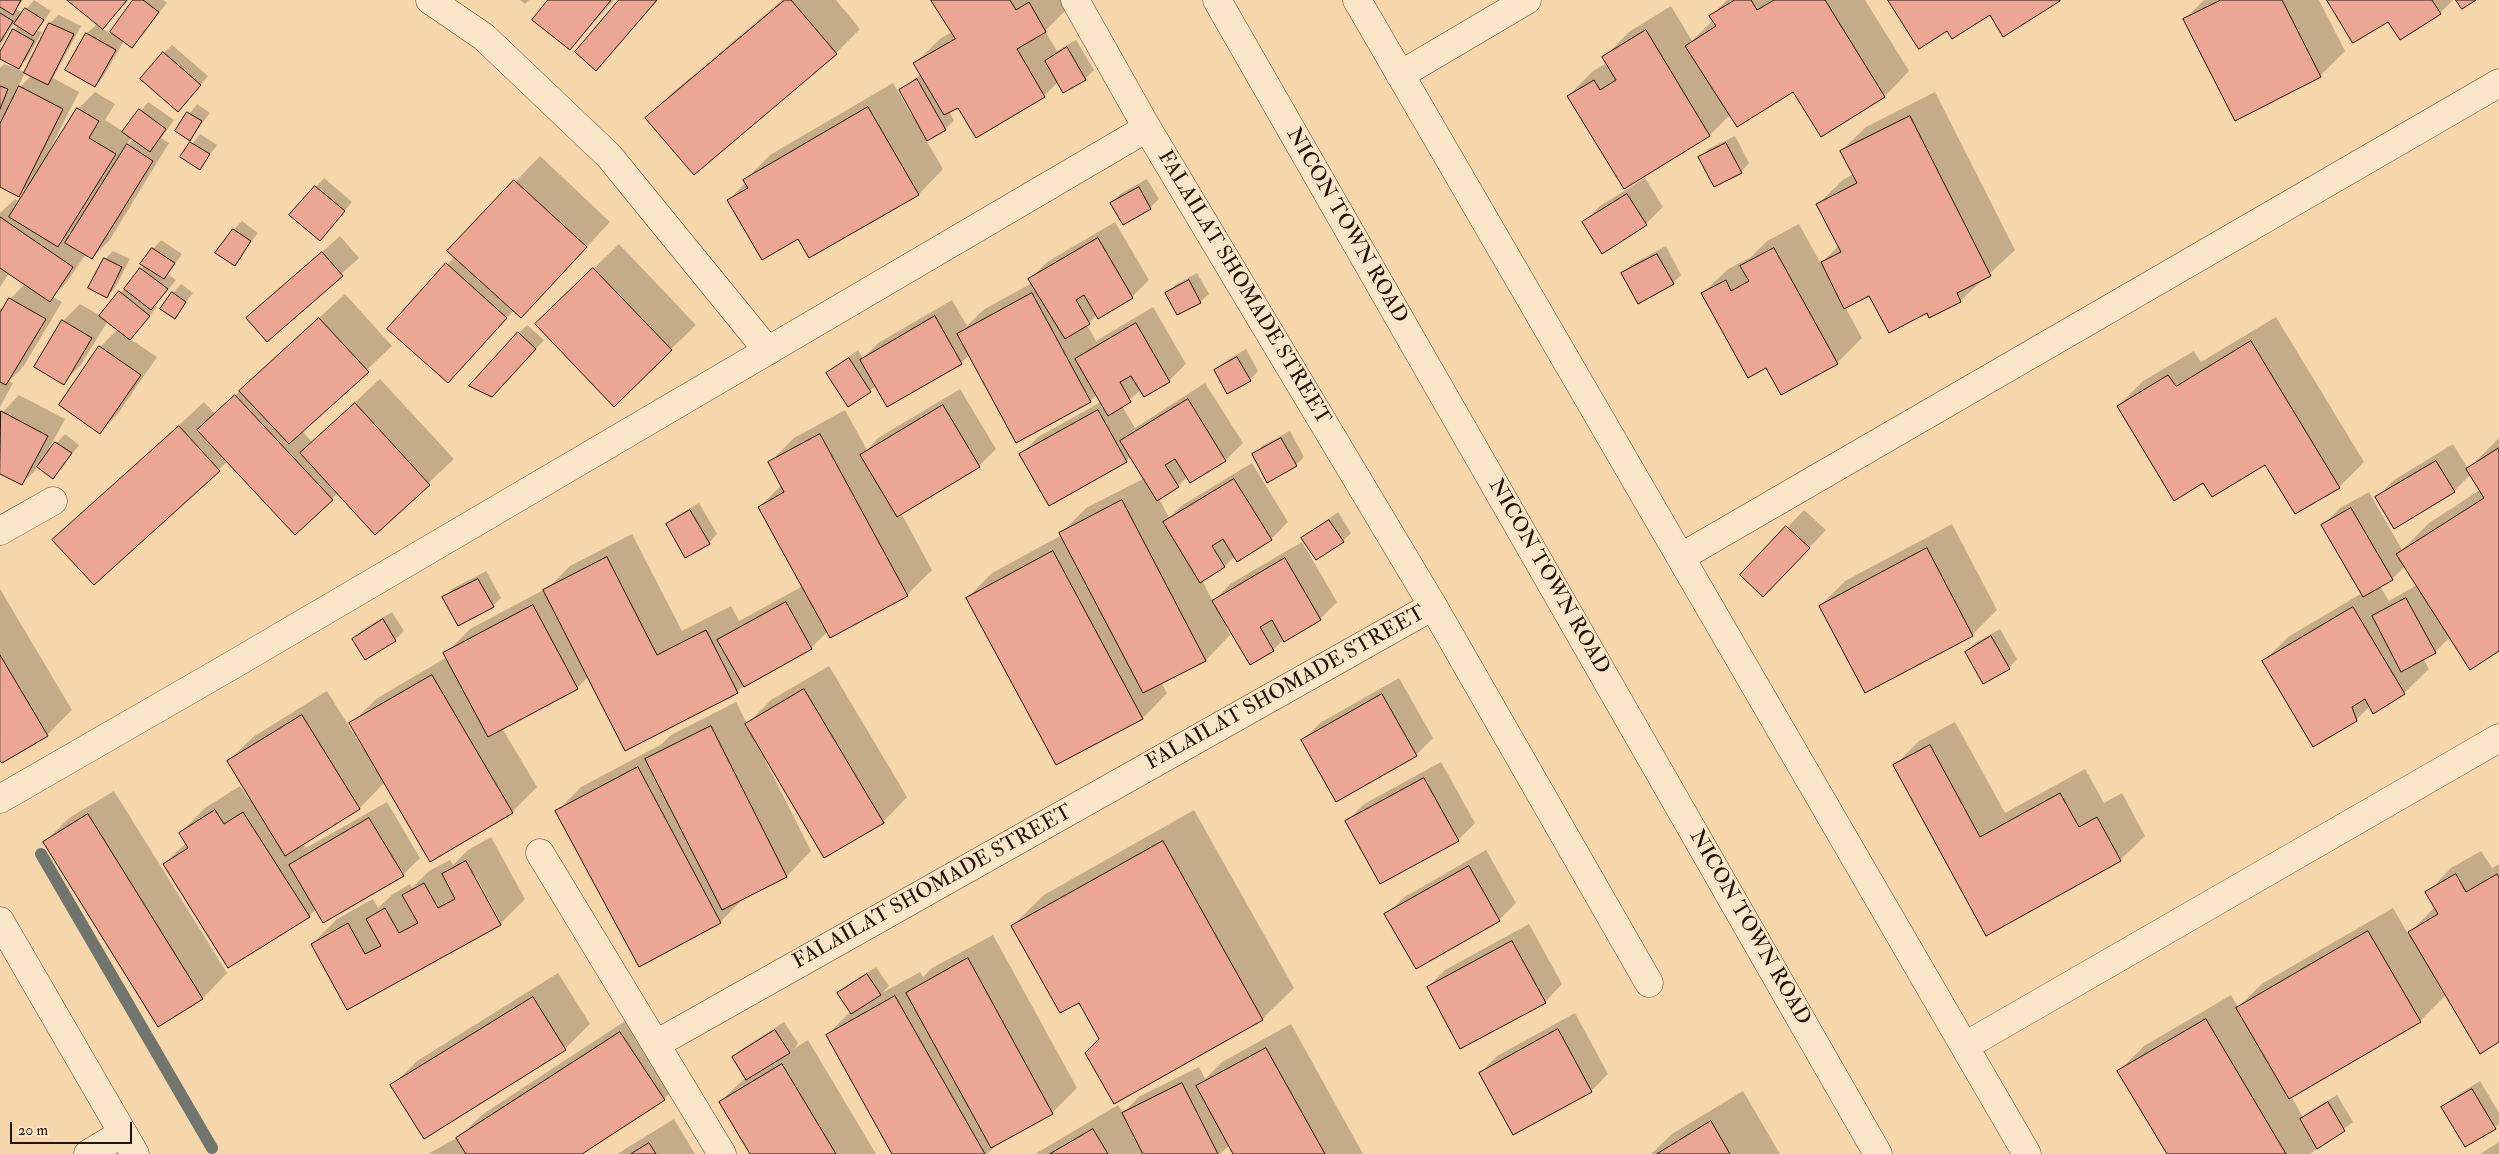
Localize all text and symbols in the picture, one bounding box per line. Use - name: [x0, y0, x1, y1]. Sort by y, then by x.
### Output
- street label: NICON TOWN ROAD: [1280, 124, 1412, 328]
- street label: FALAILAT SHOMADE STREET: [1151, 146, 1335, 430]
- street label: NICON TOWN ROAD: [1482, 475, 1614, 679]
- street label: FALAILAT SHOMADE STREET: [1142, 602, 1430, 776]
- street label: FALAILAT SHOMADE STREET: [789, 801, 1077, 975]
- street label: NICON TOWN ROAD: [1683, 826, 1815, 1030]
- scale bar: [12, 1112, 135, 1144]
- text: 20 m: [18, 1121, 48, 1140]

